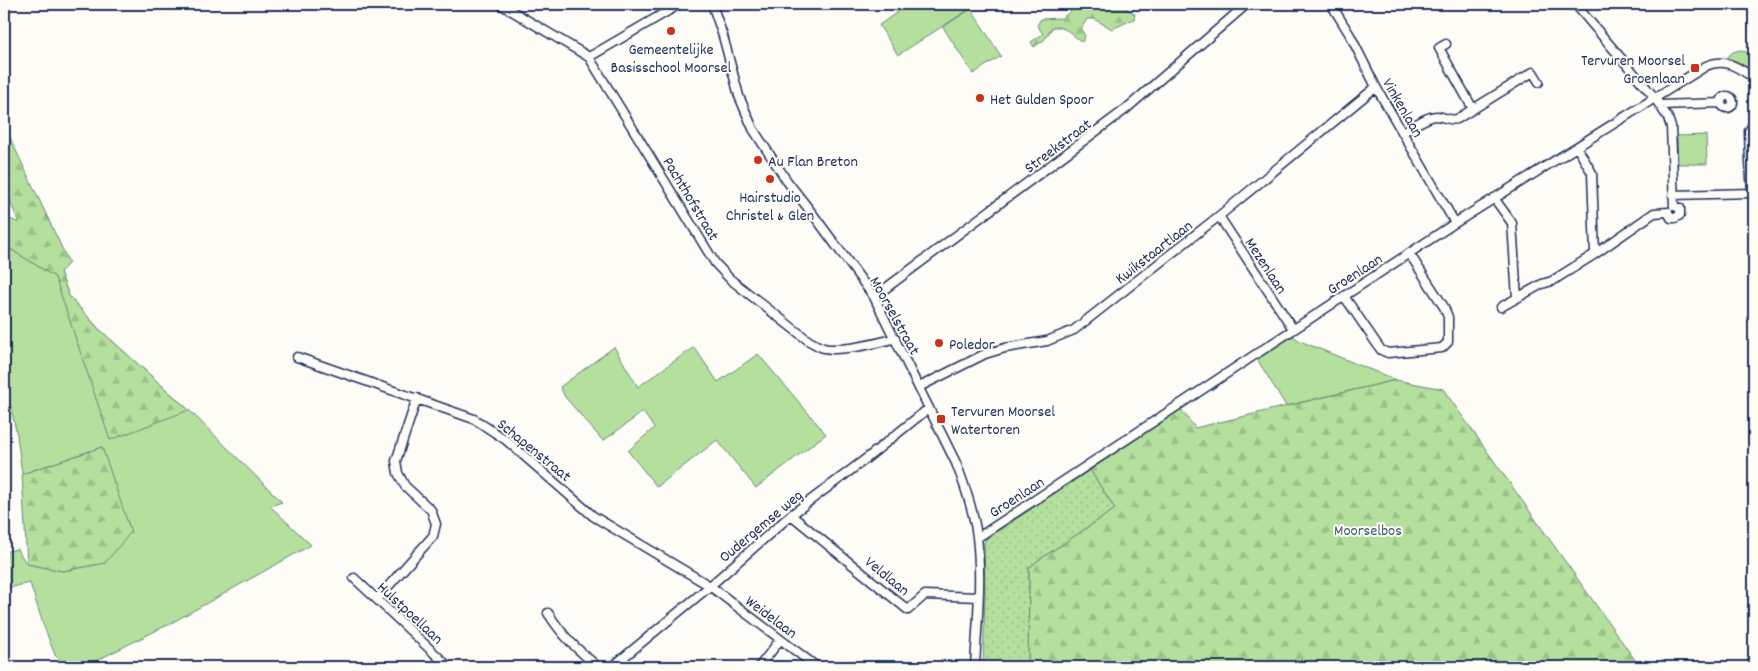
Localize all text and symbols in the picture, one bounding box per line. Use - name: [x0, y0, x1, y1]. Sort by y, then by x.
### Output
- marker: Gemeentelijke Basisschool Moorsel: [665, 25, 677, 37]
- place label: Gemeentelijke Basisschool Moorsel: [611, 39, 732, 80]
- place label: Tervuren Moorsel Groenlaan: [1581, 50, 1685, 91]
- marker: Tervuren Moorsel Groenlaan: [1689, 62, 1701, 74]
- street label: Vinkenlaan: [1376, 74, 1428, 142]
- place label: Het Gulden Spoor: [990, 89, 1094, 112]
- marker: Het Gulden Spoor: [974, 92, 986, 104]
- street label: Streekstraat: [1020, 114, 1097, 180]
- place label: Au Flan Breton: [768, 151, 858, 174]
- street label: Pachthofstraat: [656, 153, 724, 246]
- marker: Au Flan Breton: [752, 154, 764, 166]
- marker: Hairstudio Christel & Glen: [764, 173, 776, 185]
- place label: Hairstudio Christel & Glen: [726, 187, 814, 228]
- street label: Kwikstaartlaan: [1111, 215, 1198, 291]
- street label: Mezenlaan: [1238, 234, 1292, 299]
- street label: Groenlaan: [1323, 249, 1388, 302]
- street label: Moorselstraat: [863, 273, 925, 360]
- place label: Poledor: [949, 334, 995, 357]
- marker: Poledor: [933, 337, 945, 349]
- place label: Tervuren Moorsel Watertoren: [951, 401, 1055, 442]
- marker: Tervuren Moorsel Watertoren: [935, 413, 947, 425]
- street label: Schapenstraat: [491, 414, 576, 488]
- street label: Groenlaan: [985, 472, 1050, 525]
- street label: Oudergemse weg: [715, 485, 809, 569]
- park label: Moorselbos: [1334, 520, 1402, 543]
- street label: Veldlaan: [859, 552, 914, 602]
- street label: Hulstpoellaan: [371, 577, 448, 651]
- street label: Weidelaan: [740, 591, 801, 645]

